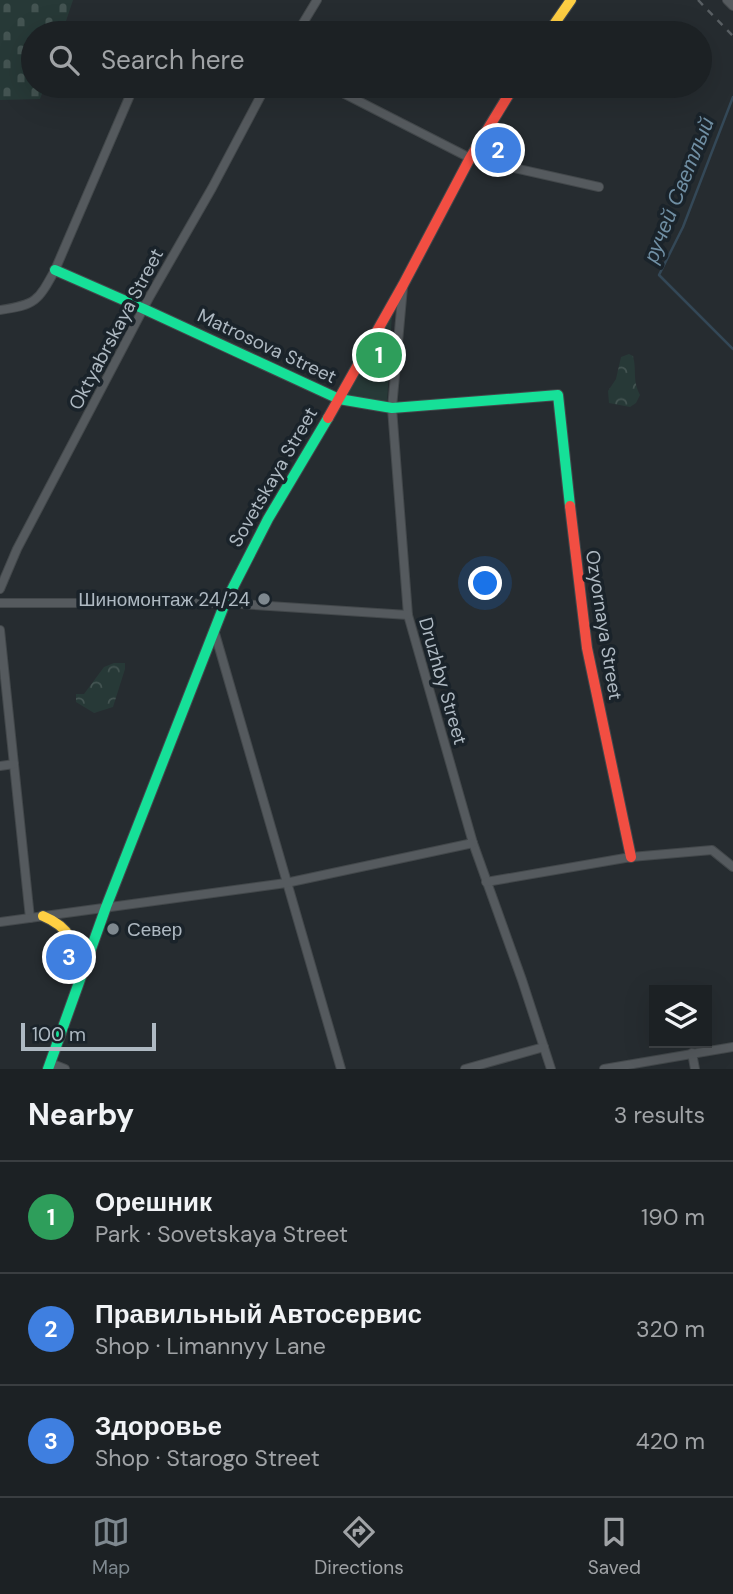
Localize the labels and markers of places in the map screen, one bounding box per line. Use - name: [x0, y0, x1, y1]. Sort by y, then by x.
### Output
- pin: 2: [475, 124, 521, 176]
- pin: 1: [356, 329, 402, 381]
- place label: Шиномонтаж 24/24: [78, 587, 250, 612]
- marker: Шиномонтаж 24/24: [256, 591, 272, 607]
- place label: Север: [127, 917, 182, 942]
- marker: Север: [105, 921, 121, 937]
- pin: 3: [46, 931, 92, 983]

